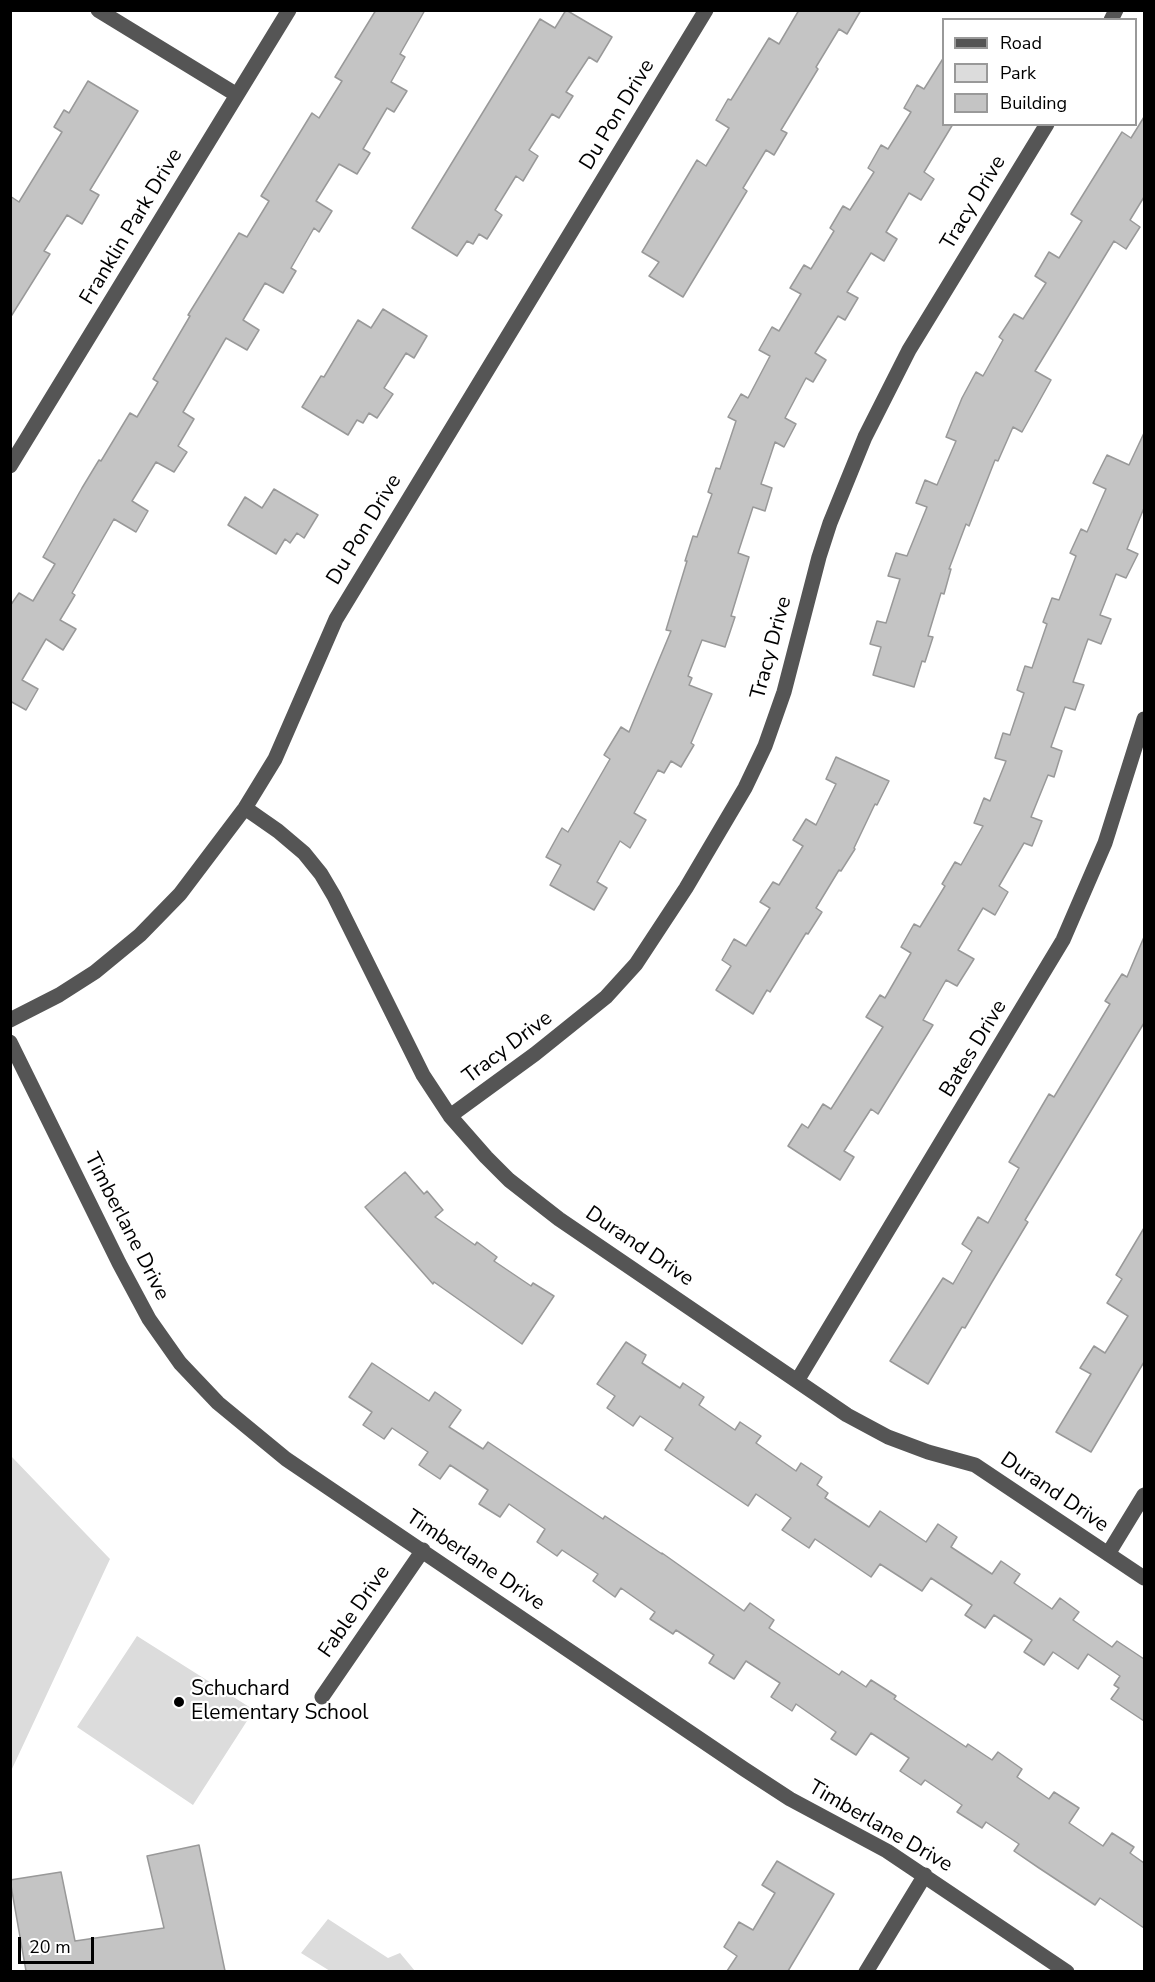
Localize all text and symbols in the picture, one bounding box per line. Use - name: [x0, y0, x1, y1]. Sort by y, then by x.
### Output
- legend: [942, 18, 1137, 126]
- text: Road: [1000, 31, 1042, 55]
- street label: Du Pon Drive: [575, 55, 661, 175]
- text: Park: [1000, 61, 1036, 85]
- text: Building: [1000, 91, 1067, 115]
- street label: Franklin Park Drive: [75, 144, 189, 310]
- street label: Tracy Drive: [936, 151, 1012, 255]
- street label: Du Pon Drive: [322, 470, 408, 590]
- street label: Tracy Drive: [746, 594, 798, 702]
- street label: Bates Drive: [935, 996, 1013, 1102]
- street label: Tracy Drive: [458, 1006, 558, 1090]
- street label: Timberlane Drive: [78, 1149, 174, 1305]
- street label: Durand Drive: [580, 1202, 698, 1292]
- street label: Durand Drive: [995, 1448, 1113, 1538]
- street label: Timberlane Drive: [401, 1505, 549, 1617]
- street label: Fable Drive: [314, 1561, 396, 1663]
- place label: Schuchard Elementary School: [191, 1677, 369, 1727]
- marker: Schuchard Elementary School: [172, 1695, 186, 1709]
- street label: Timberlane Drive: [804, 1776, 956, 1878]
- scale bar: [21, 1925, 98, 1963]
- text: 20 m: [29, 1935, 71, 1959]

